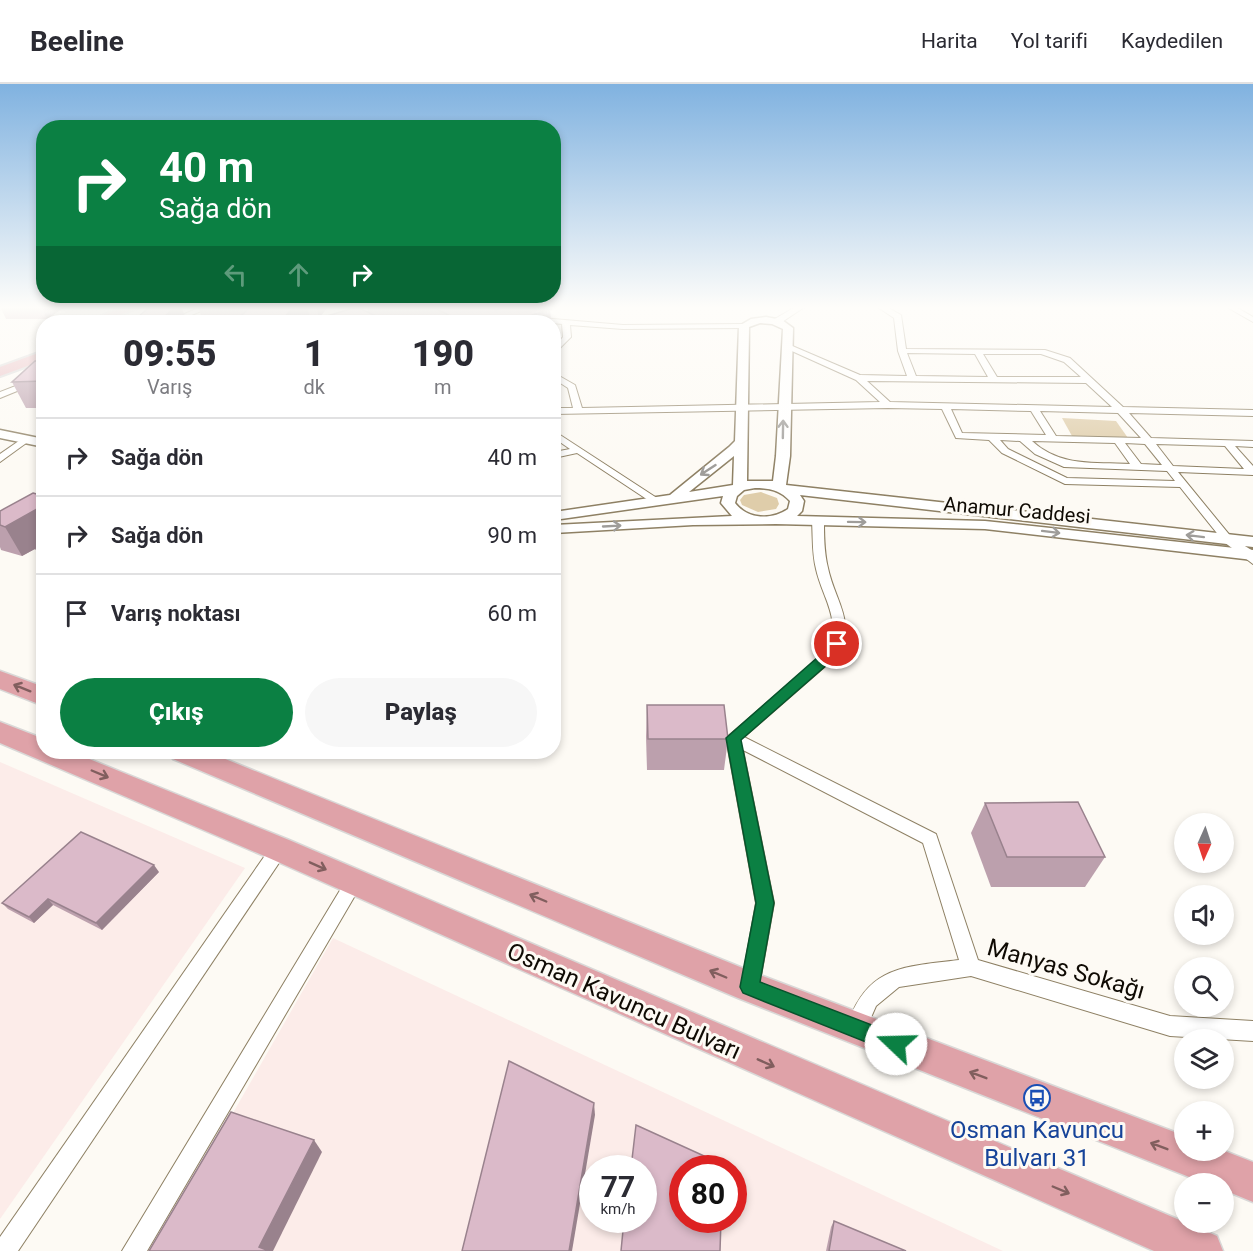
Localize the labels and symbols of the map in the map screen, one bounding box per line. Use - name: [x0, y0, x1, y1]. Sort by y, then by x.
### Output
- one-way arrow: [777, 419, 789, 439]
- one-way arrow: [700, 465, 717, 477]
- street label: Anamur Caddesi: [942, 492, 1092, 528]
- one-way arrow: [846, 516, 866, 528]
- one-way arrow: [601, 520, 621, 531]
- one-way arrow: [1041, 526, 1061, 537]
- one-way arrow: [1185, 531, 1205, 542]
- pin: [811, 618, 862, 669]
- one-way arrow: [13, 682, 32, 693]
- one-way arrow: [90, 769, 109, 780]
- north arrow: [1174, 813, 1234, 873]
- one-way arrow: [309, 861, 327, 872]
- one-way arrow: [529, 892, 548, 903]
- street label: Manyas Sokağı: [984, 933, 1148, 1005]
- street label: Osman Kavuncu Bulvarı: [503, 937, 745, 1065]
- one-way arrow: [709, 968, 727, 979]
- position arrow: [864, 1012, 928, 1076]
- one-way arrow: [756, 1058, 775, 1069]
- one-way arrow: [969, 1069, 987, 1080]
- bus stop icon: Osman Kavuncu Bulvarı 31: [1022, 1083, 1052, 1113]
- place label: Osman Kavuncu Bulvarı 31: [950, 1116, 1124, 1172]
- one-way arrow: [1151, 1140, 1169, 1151]
- speed limit sign: 80: [669, 1155, 747, 1233]
- one-way arrow: [1051, 1185, 1069, 1196]

